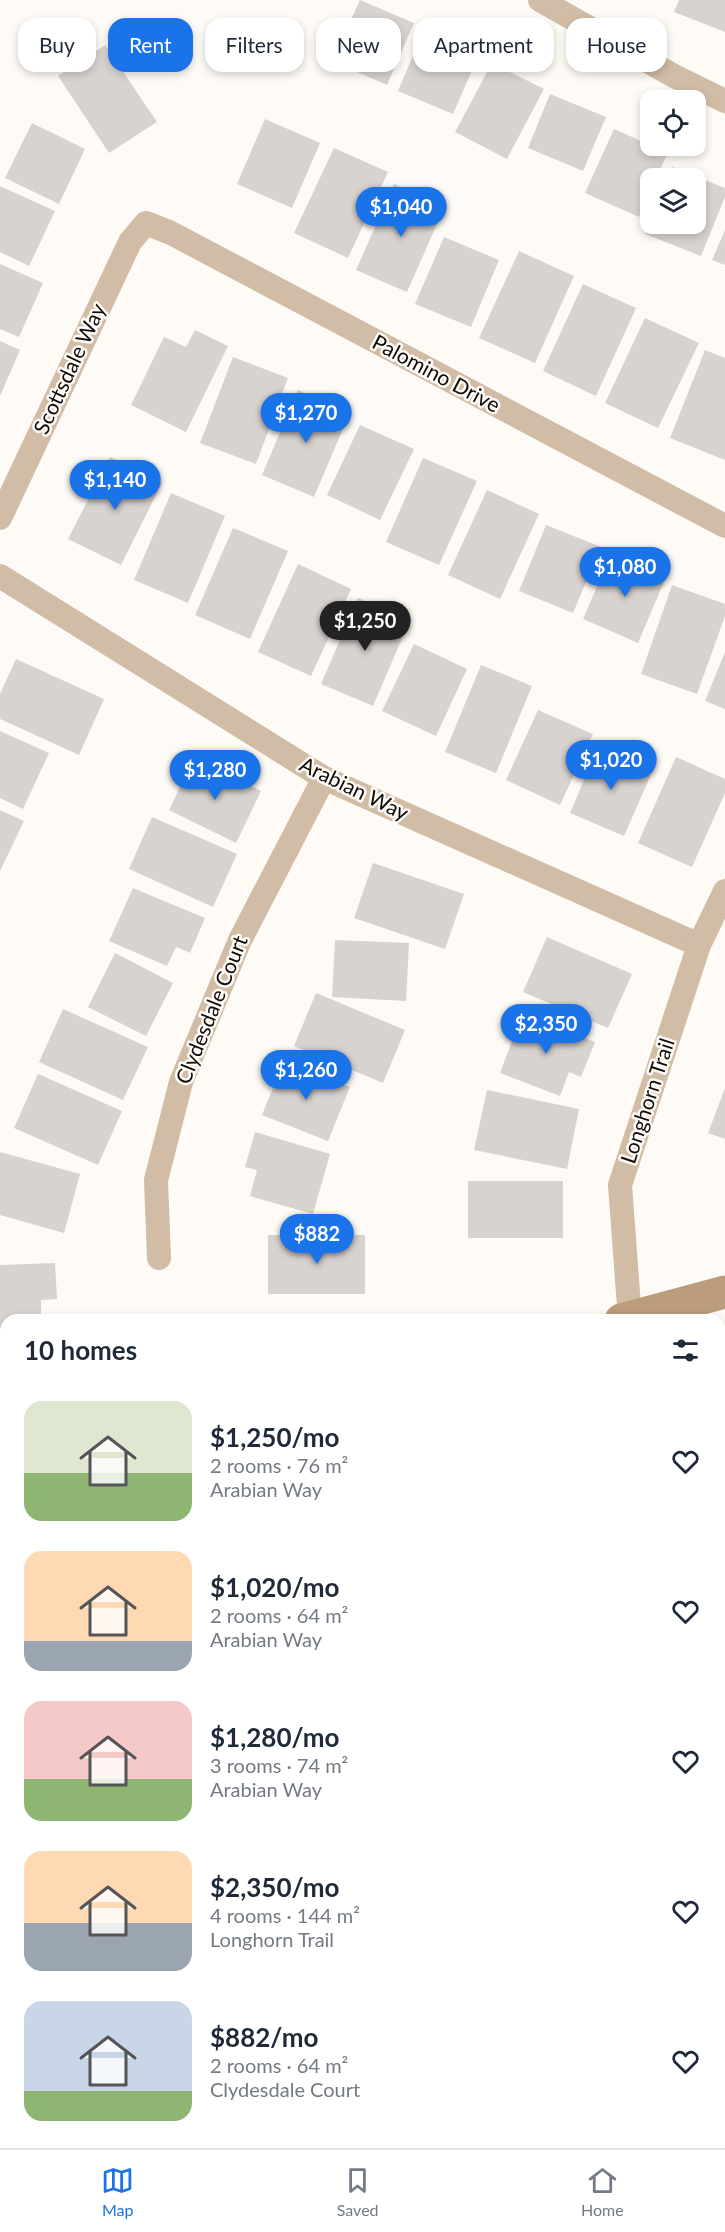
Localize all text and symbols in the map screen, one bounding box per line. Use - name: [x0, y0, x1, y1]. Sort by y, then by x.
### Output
- chip: Buy: [18, 18, 96, 72]
- chip: Rent: [108, 18, 193, 72]
- chip: Filters: [205, 18, 304, 72]
- chip: New: [316, 18, 401, 72]
- chip: Apartment: [413, 18, 554, 72]
- chip: House: [566, 18, 667, 72]
- map controls: [640, 90, 706, 234]
- button: locate: [640, 90, 706, 156]
- button: layers: [640, 168, 706, 234]
- pin: $1,040: [352, 187, 450, 238]
- text: $1,040: [370, 194, 432, 218]
- street label: Scottsdale Way: [27, 299, 110, 438]
- street label: Palomino Drive: [369, 329, 505, 417]
- pin: $1,270: [257, 393, 355, 444]
- text: $1,270: [275, 400, 337, 424]
- pin: $1,140: [66, 460, 164, 511]
- text: $1,140: [84, 467, 146, 491]
- pin: $1,080: [576, 547, 674, 598]
- text: $1,080: [594, 554, 656, 578]
- pin: $1,250: [316, 601, 414, 652]
- text: $1,250: [334, 608, 396, 632]
- pin: $1,020: [562, 740, 660, 791]
- text: $1,020: [580, 747, 642, 771]
- pin: $1,280: [166, 750, 264, 801]
- street label: Arabian Way: [296, 751, 413, 825]
- text: $1,280: [184, 757, 246, 781]
- street label: Clydesdale Court: [169, 931, 252, 1087]
- pin: $2,350: [497, 1004, 595, 1055]
- text: $2,350: [515, 1011, 577, 1035]
- street label: Longhorn Trail: [615, 1035, 679, 1166]
- pin: $1,260: [257, 1050, 355, 1101]
- text: $1,260: [275, 1057, 337, 1081]
- pin: $882: [281, 1214, 353, 1265]
- text: $882: [294, 1221, 340, 1245]
- text: 10 homes: [24, 1334, 137, 1366]
- icon: filters: [669, 1334, 702, 1367]
- text: $1,250/mo: [210, 1421, 340, 1453]
- icon: home: [72, 1425, 144, 1497]
- icon: heart: [669, 1445, 702, 1478]
- text: 2 rooms · 76 m²: [210, 1453, 348, 1477]
- text: Arabian Way: [210, 1477, 322, 1501]
- text: $1,020/mo: [210, 1571, 340, 1603]
- icon: home: [72, 1575, 144, 1647]
- icon: heart: [669, 1595, 702, 1628]
- text: 2 rooms · 64 m²: [210, 1603, 348, 1627]
- text: Arabian Way: [210, 1627, 322, 1651]
- text: $1,280/mo: [210, 1721, 340, 1753]
- icon: home: [72, 1725, 144, 1797]
- icon: heart: [669, 1745, 702, 1778]
- text: 3 rooms · 74 m²: [210, 1753, 348, 1777]
- text: Arabian Way: [210, 1777, 322, 1801]
- text: $2,350/mo: [210, 1871, 340, 1903]
- icon: home: [72, 1875, 144, 1947]
- icon: heart: [669, 1895, 702, 1928]
- text: 4 rooms · 144 m²: [210, 1903, 360, 1927]
- text: Longhorn Trail: [210, 1927, 334, 1951]
- text: $882/mo: [210, 2021, 318, 2053]
- icon: home: [72, 2025, 144, 2097]
- icon: heart: [669, 2045, 702, 2078]
- text: 2 rooms · 64 m²: [210, 2053, 348, 2077]
- text: Clydesdale Court: [210, 2077, 360, 2101]
- tab: Map: [101, 2164, 134, 2219]
- tab: Saved: [337, 2164, 379, 2219]
- tab: Home: [581, 2164, 624, 2219]

